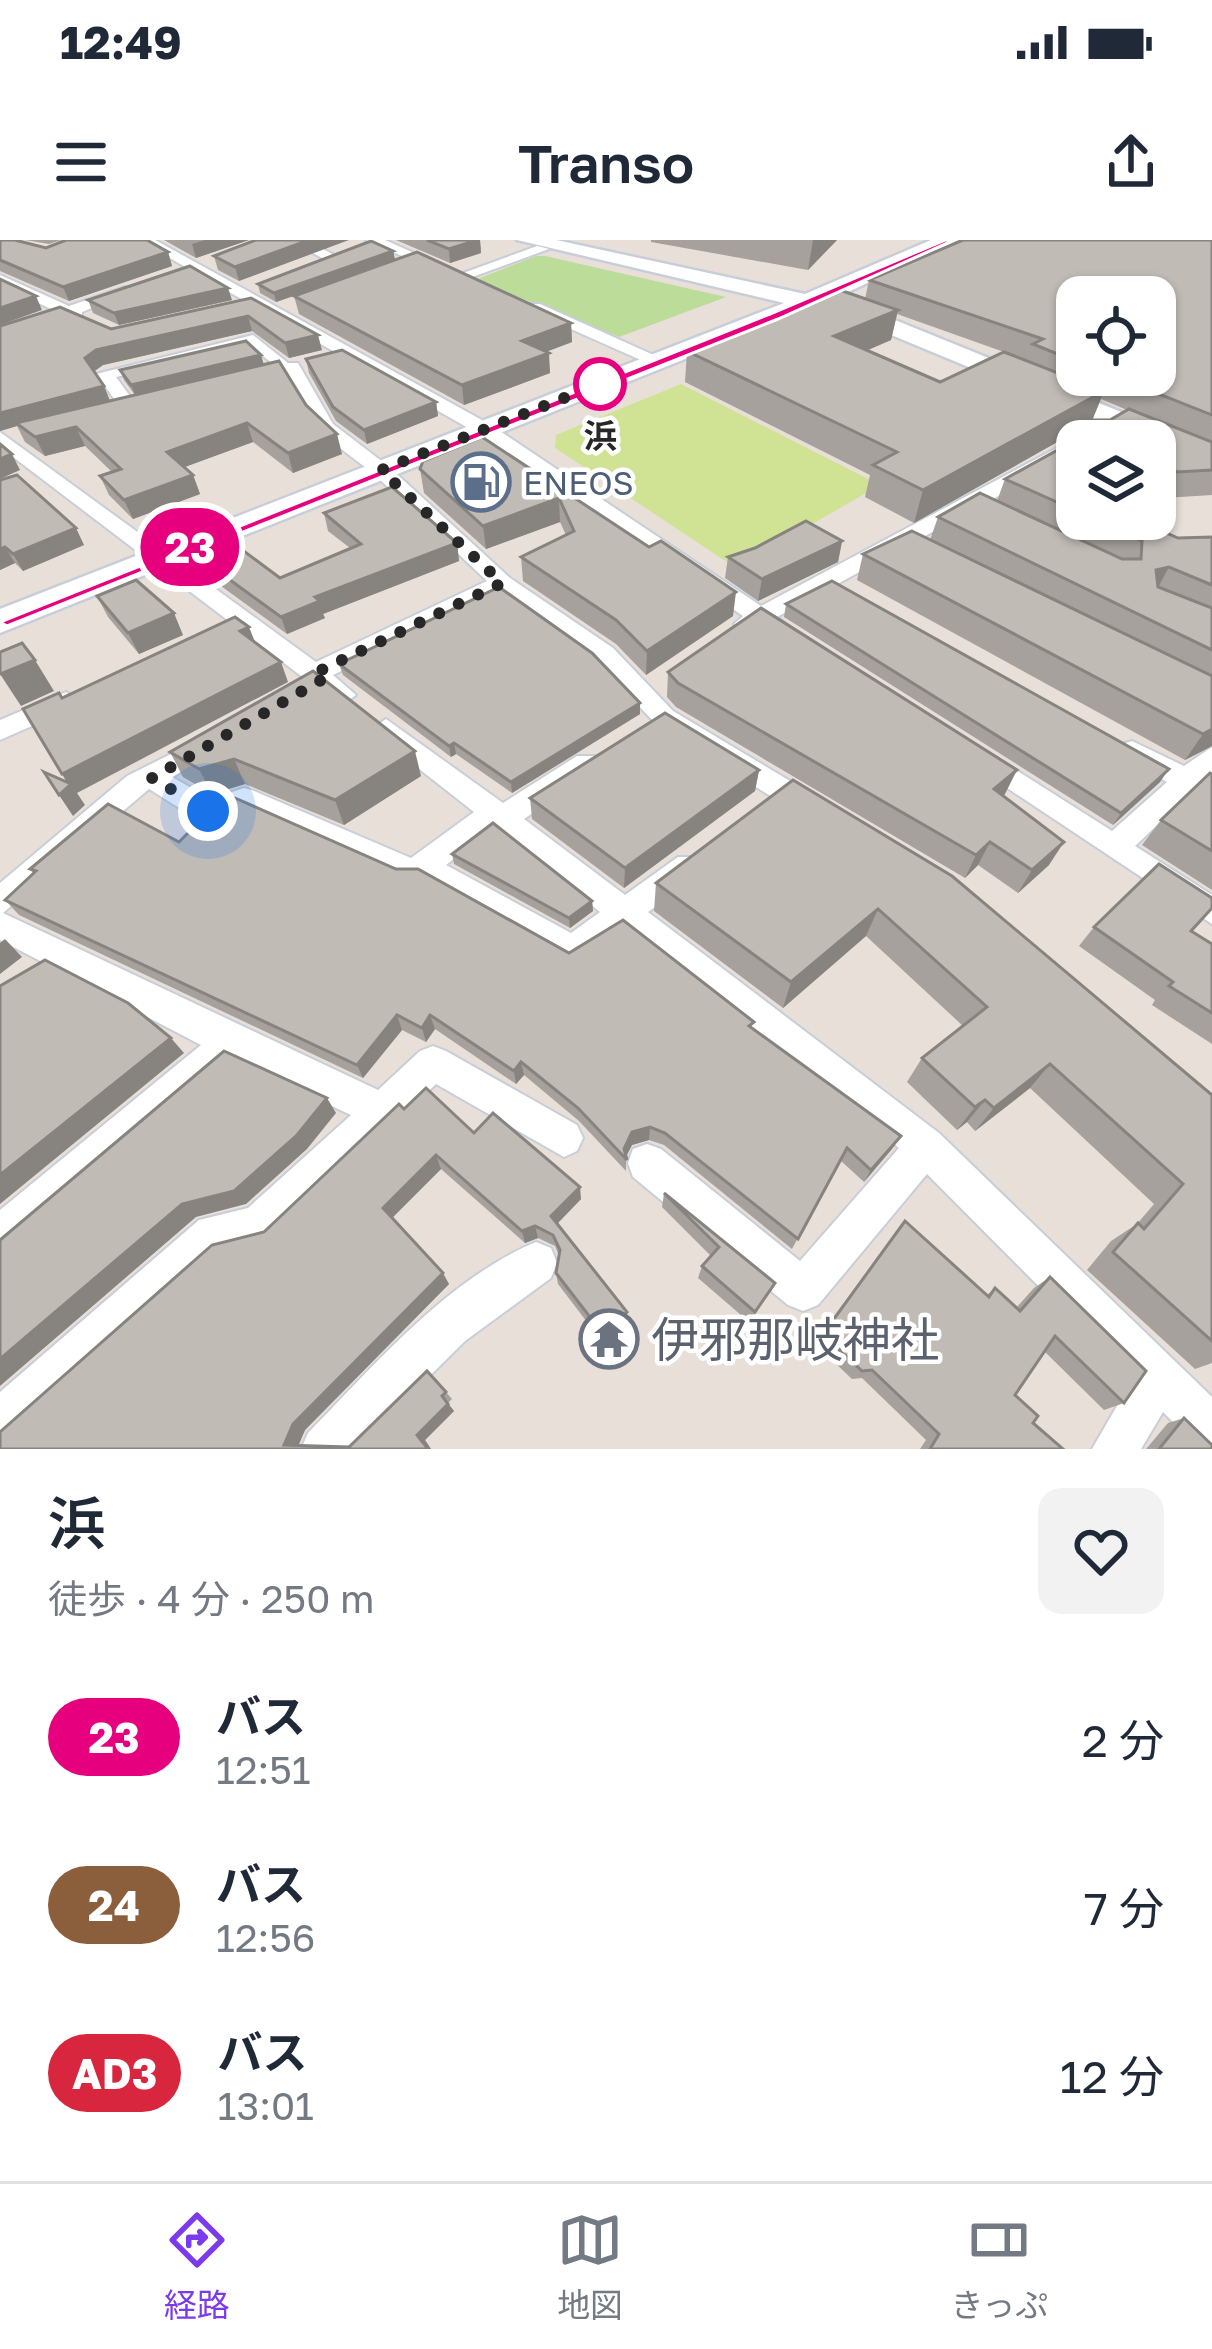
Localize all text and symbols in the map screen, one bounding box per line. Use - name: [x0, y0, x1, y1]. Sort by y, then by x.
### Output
- text: 12:49: [60, 15, 182, 69]
- icon: menu: [48, 129, 114, 195]
- icon: share: [1098, 129, 1164, 195]
- text: Transo: [518, 130, 694, 195]
- map controls: [1056, 276, 1176, 540]
- button: locate: [1056, 276, 1176, 396]
- marker: 浜: [575, 359, 625, 409]
- place label: 浜: [584, 416, 617, 455]
- button: layers: [1056, 420, 1176, 540]
- fuel station icon: ENEOS: [450, 451, 512, 513]
- place label: ENEOS: [523, 463, 634, 502]
- line badge: 23: [136, 508, 244, 586]
- text: 23: [164, 522, 216, 572]
- your location: [178, 781, 238, 841]
- temple icon: 伊邪那岐神社: [578, 1308, 640, 1370]
- place label: 伊邪那岐神社: [651, 1310, 939, 1368]
- text: 浜: [48, 1488, 105, 1557]
- button: heart: [1038, 1488, 1164, 1614]
- text: 徒歩 · 4 分 · 250 m: [48, 1575, 375, 1622]
- text: バス: [216, 1689, 306, 1743]
- text: 23: [88, 1712, 140, 1762]
- text: 2 分: [1082, 1713, 1164, 1767]
- text: 12:51: [216, 1746, 311, 1793]
- text: バス: [216, 1857, 306, 1911]
- text: 24: [88, 1880, 140, 1930]
- text: 7 分: [1084, 1881, 1164, 1935]
- text: 12:56: [216, 1914, 315, 1961]
- text: バス: [217, 2025, 308, 2079]
- text: AD3: [72, 2048, 157, 2098]
- text: 12 分: [1060, 2049, 1164, 2103]
- text: 13:01: [217, 2082, 314, 2129]
- tab: 経路: [164, 2207, 230, 2327]
- tab: 地図: [557, 2207, 623, 2327]
- tab: きっぷ: [951, 2207, 1048, 2327]

